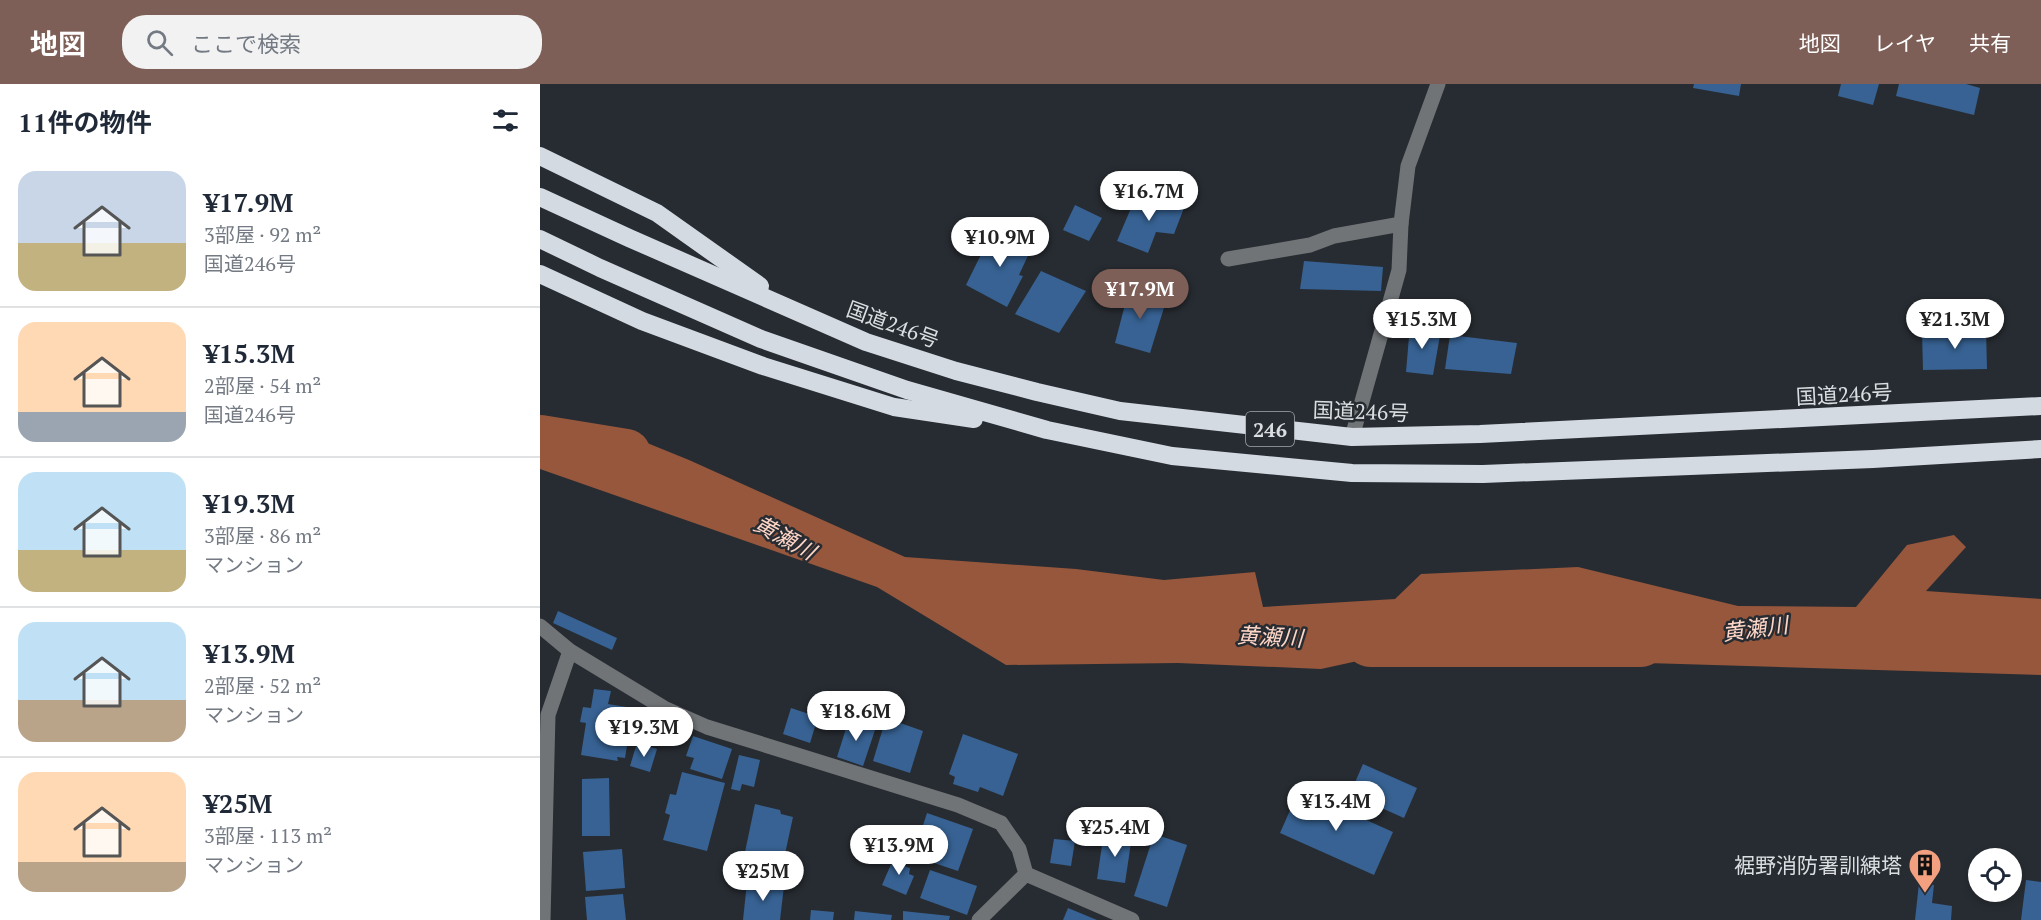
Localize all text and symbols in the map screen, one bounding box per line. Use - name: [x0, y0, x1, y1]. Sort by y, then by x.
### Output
- search box: [122, 15, 542, 69]
- text: 地図: [30, 25, 86, 62]
- icon: search: [143, 26, 176, 59]
- text: ここで検索: [191, 29, 301, 58]
- text: 地図: [1799, 29, 1841, 57]
- text: レイヤ: [1874, 29, 1936, 57]
- text: 共有: [1969, 29, 2011, 57]
- icon: filters: [489, 104, 522, 137]
- text: 11件の物件: [18, 105, 151, 139]
- pin: ¥16.7M: [1100, 171, 1198, 222]
- text: ¥16.7M: [1114, 177, 1184, 204]
- text: ¥17.9M: [204, 185, 293, 219]
- icon: home: [66, 195, 138, 267]
- pin: ¥10.9M: [951, 217, 1049, 268]
- text: 3部屋 · 92 m²: [204, 221, 321, 248]
- text: ¥10.9M: [965, 223, 1035, 250]
- text: 国道246号: [204, 250, 296, 277]
- pin: ¥17.9M: [1091, 269, 1189, 320]
- text: ¥17.9M: [1106, 275, 1174, 302]
- street label: 国道246号: [843, 294, 943, 354]
- pin: ¥15.3M: [1373, 299, 1471, 350]
- pin: ¥21.3M: [1906, 299, 2004, 350]
- text: ¥15.3M: [1387, 305, 1457, 332]
- text: ¥21.3M: [1920, 305, 1990, 332]
- text: ¥15.3M: [204, 336, 295, 370]
- icon: home: [66, 346, 138, 418]
- text: 2部屋 · 54 m²: [204, 372, 321, 399]
- street label: 国道246号: [1795, 377, 1893, 411]
- street label: 国道246号: [1312, 395, 1410, 427]
- text: 国道246号: [204, 401, 296, 428]
- road number: 246: [1246, 412, 1294, 446]
- text: ¥19.3M: [204, 486, 295, 520]
- icon: home: [66, 496, 138, 568]
- water label: 黄瀬川: [749, 508, 823, 567]
- text: 3部屋 · 86 m²: [204, 522, 321, 549]
- text: マンション: [204, 551, 304, 578]
- water label: 黄瀬川: [1720, 609, 1791, 646]
- water label: 黄瀬川: [1236, 620, 1306, 652]
- text: ¥13.9M: [204, 636, 295, 670]
- icon: home: [66, 646, 138, 718]
- text: 2部屋 · 52 m²: [204, 672, 321, 699]
- pin: ¥18.6M: [807, 691, 905, 742]
- text: ¥18.6M: [821, 697, 891, 724]
- text: マンション: [204, 701, 304, 728]
- pin: ¥19.3M: [595, 707, 693, 758]
- text: ¥19.3M: [609, 713, 679, 740]
- pin: ¥13.4M: [1287, 781, 1385, 832]
- text: ¥25M: [204, 786, 272, 820]
- text: ¥13.4M: [1301, 787, 1371, 814]
- icon: home: [66, 796, 138, 868]
- pin: ¥25.4M: [1066, 807, 1164, 858]
- text: ¥25.4M: [1080, 813, 1150, 840]
- text: 3部屋 · 113 m²: [204, 822, 332, 849]
- pin: ¥13.9M: [850, 825, 948, 876]
- text: ¥13.9M: [864, 831, 934, 858]
- building icon: 裾野消防署訓練塔: [1907, 847, 1943, 894]
- map controls: [1968, 848, 2022, 902]
- button: locate: [1968, 848, 2022, 902]
- text: マンション: [204, 851, 304, 878]
- pin: ¥25M: [727, 851, 799, 902]
- place label: 裾野消防署訓練塔: [1734, 851, 1902, 879]
- text: ¥25M: [737, 857, 789, 884]

